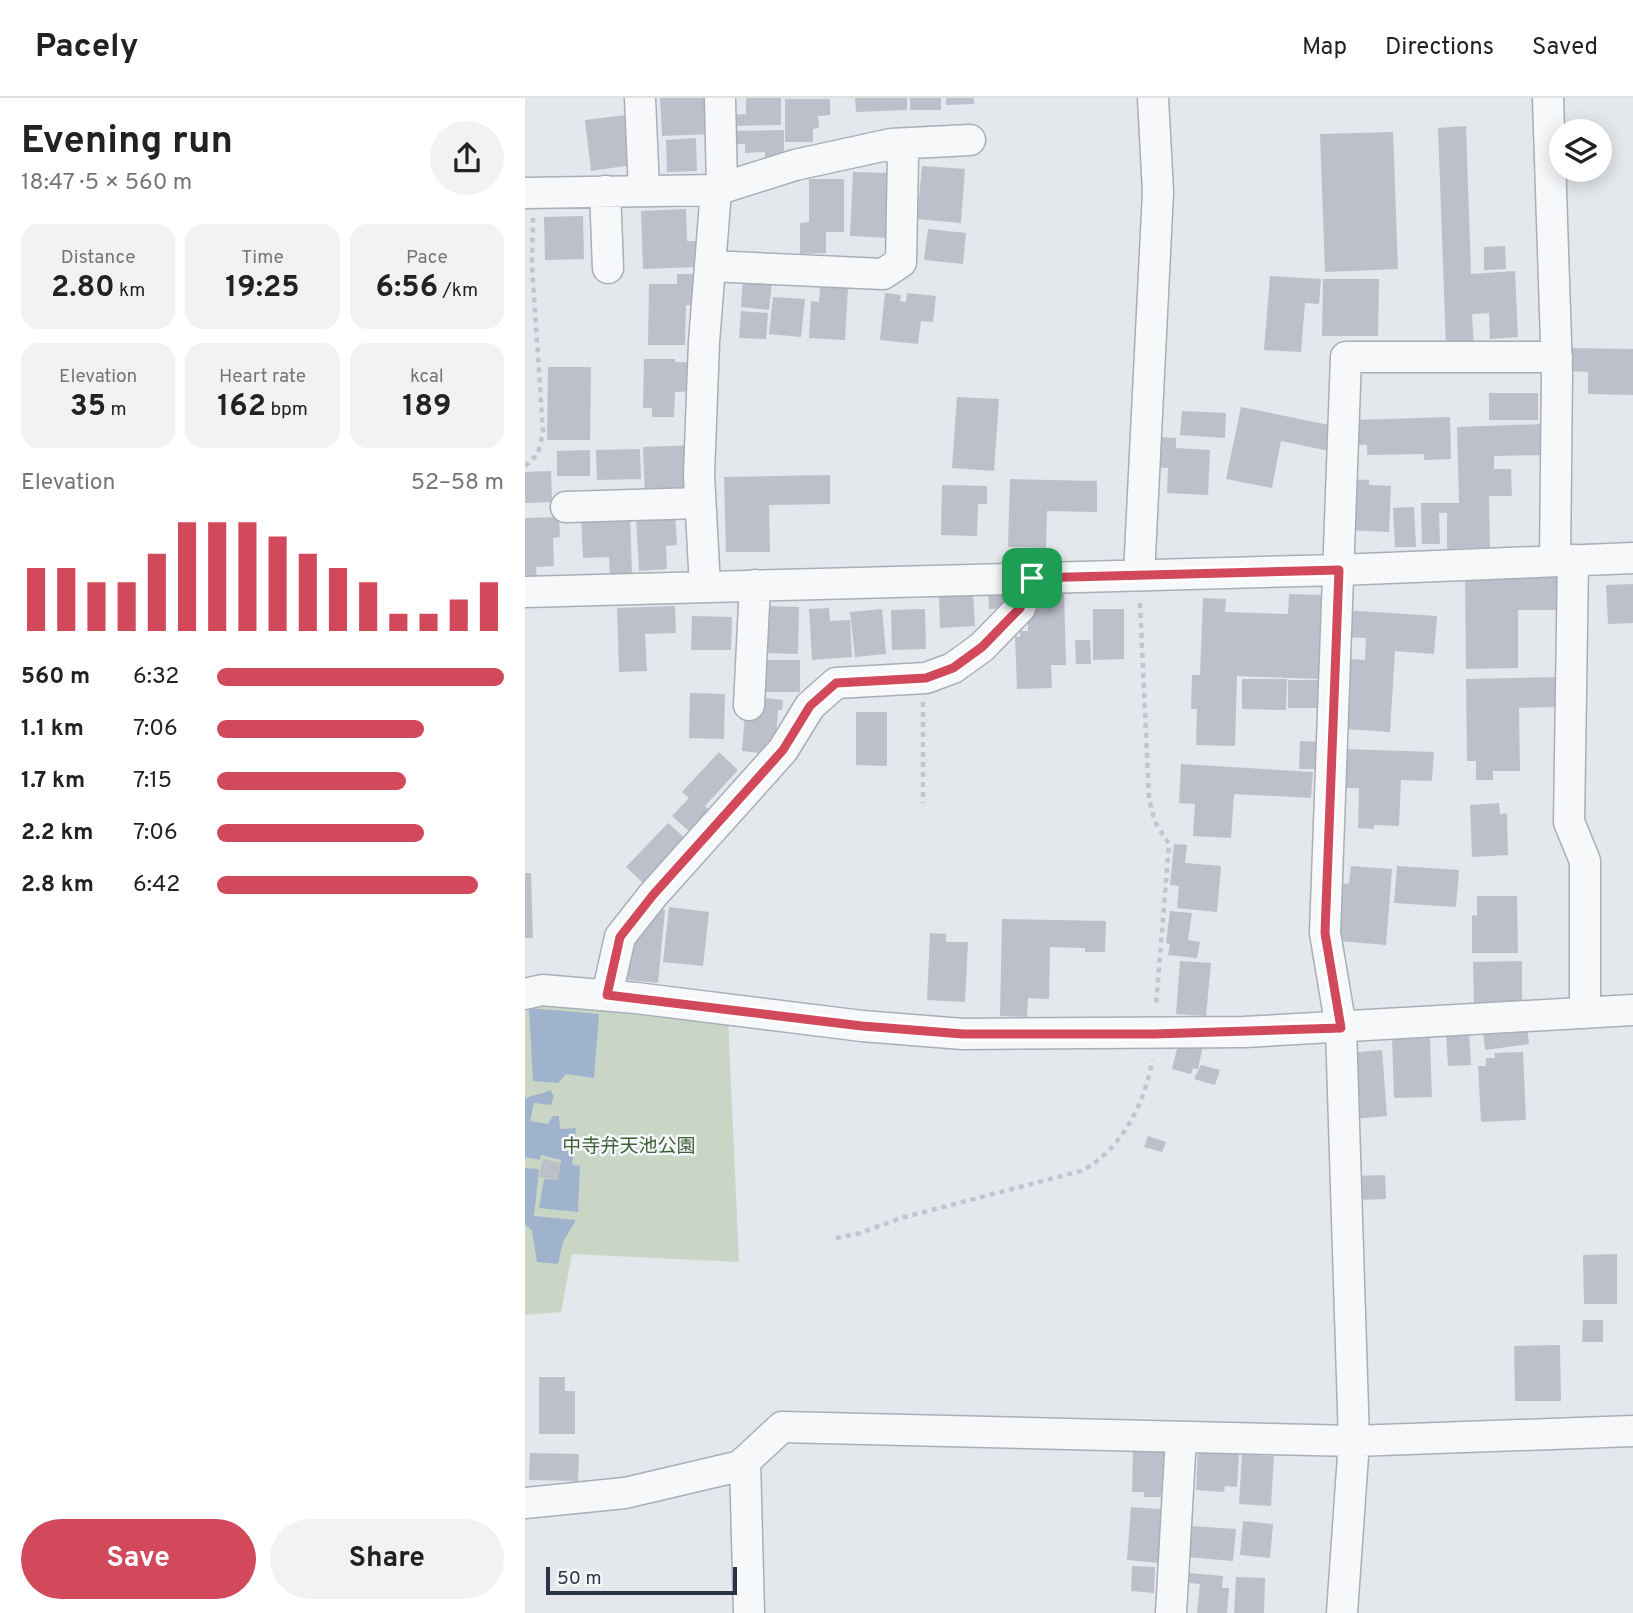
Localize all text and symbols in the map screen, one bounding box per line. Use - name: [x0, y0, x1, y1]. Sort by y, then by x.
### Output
- text: Pacely: [35, 27, 138, 69]
- text: Map: [1302, 33, 1347, 63]
- text: Directions: [1385, 33, 1494, 63]
- text: Saved: [1532, 33, 1598, 63]
- text: Evening run: [21, 118, 233, 167]
- map controls: [1549, 119, 1612, 182]
- button: layers: [1549, 119, 1612, 182]
- button: share: [430, 121, 504, 195]
- text: 18:47 · 5 × 560 m: [21, 169, 192, 198]
- text: Distance: [61, 246, 135, 270]
- text: Time: [241, 246, 284, 270]
- text: Pace: [406, 246, 448, 270]
- text: 2.80: [51, 270, 115, 307]
- text: 19:25: [225, 270, 300, 307]
- text: 6:56: [376, 270, 438, 307]
- text: km: [115, 279, 145, 303]
- text: /km: [438, 279, 478, 303]
- text: Elevation: [59, 365, 137, 389]
- text: Heart rate: [219, 365, 306, 389]
- text: kcal: [410, 365, 444, 389]
- text: 35: [70, 389, 106, 426]
- text: 162: [217, 389, 266, 426]
- text: 189: [402, 389, 451, 426]
- text: m: [106, 398, 127, 422]
- text: bpm: [266, 398, 308, 422]
- text: Elevation: [21, 469, 116, 498]
- text: 52–58 m: [411, 469, 504, 498]
- pin: [1002, 548, 1062, 608]
- icon: arrive: [1013, 559, 1051, 597]
- text: 560 m: [21, 663, 90, 692]
- text: 6:32: [133, 663, 179, 692]
- text: 1.1 km: [21, 715, 84, 744]
- text: 7:06: [133, 715, 178, 744]
- text: 1.7 km: [21, 767, 85, 796]
- text: 7:15: [133, 767, 172, 796]
- text: 2.2 km: [21, 819, 94, 848]
- text: 7:06: [133, 819, 178, 848]
- text: 2.8 km: [21, 871, 94, 900]
- text: 6:42: [133, 871, 180, 900]
- park label: 中寺弁天池公園: [562, 1135, 696, 1159]
- button: Save: [21, 1519, 256, 1599]
- button: Share: [270, 1519, 504, 1599]
- scale bar: [546, 1564, 737, 1596]
- text: 50 m: [557, 1567, 602, 1591]

